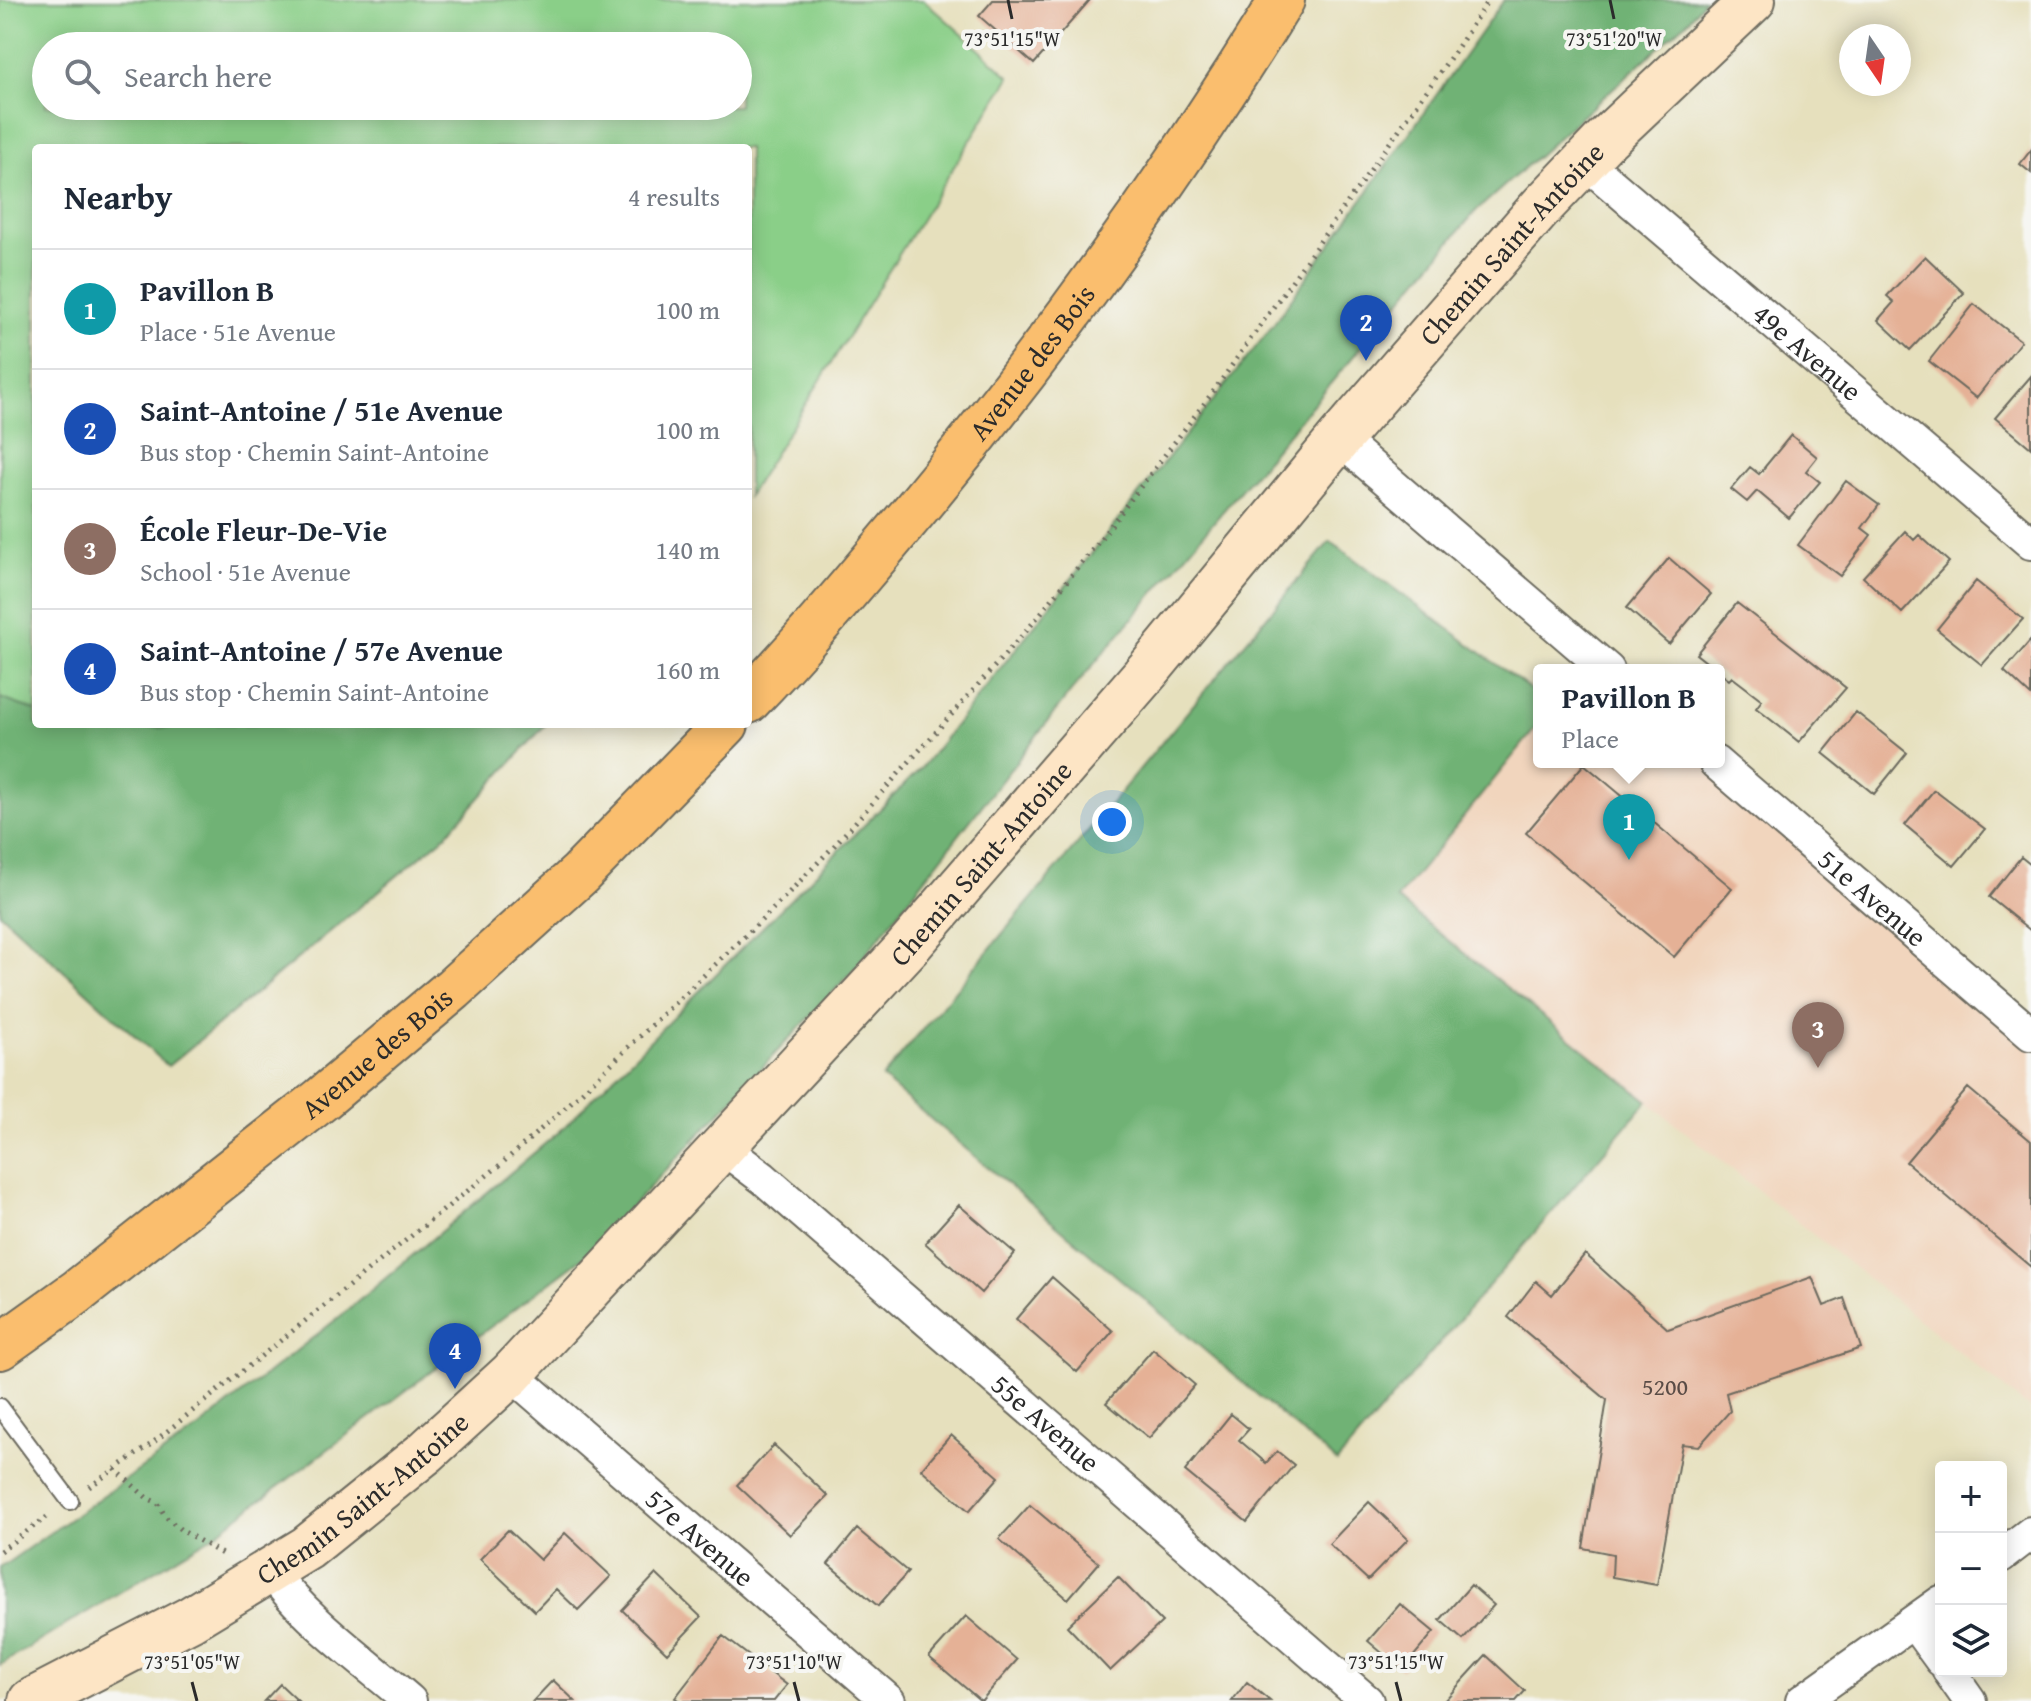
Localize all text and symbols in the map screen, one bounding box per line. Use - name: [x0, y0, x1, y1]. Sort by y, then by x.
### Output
- text: 73°51'15"W: [964, 24, 1060, 53]
- text: 73°51'20"W: [1566, 24, 1662, 53]
- north arrow: [1839, 24, 1911, 96]
- search box: [32, 32, 752, 120]
- icon: search: [60, 54, 104, 98]
- text: Search here: [124, 54, 272, 98]
- street label: Chemin Saint-Antoine: [1409, 132, 1613, 354]
- text: Nearby: [64, 172, 173, 221]
- text: 4 results: [628, 177, 720, 216]
- text: Pavillon B: [140, 268, 275, 312]
- street label: Avenue des Bois: [958, 276, 1104, 449]
- text: 1: [83, 290, 97, 329]
- text: 100 m: [655, 290, 720, 329]
- street label: 49e Avenue: [1744, 293, 1871, 410]
- pin: 2: [1340, 295, 1392, 361]
- text: Place · 51e Avenue: [140, 312, 336, 351]
- text: Saint-Antoine / 51e Avenue: [140, 388, 503, 432]
- text: 2: [83, 410, 97, 449]
- text: 100 m: [655, 410, 720, 449]
- text: Bus stop · Chemin Saint-Antoine: [140, 432, 489, 471]
- text: École Fleur-De-Vie: [140, 508, 387, 552]
- text: 3: [83, 530, 97, 569]
- text: 140 m: [655, 530, 720, 569]
- text: School · 51e Avenue: [140, 552, 351, 591]
- text: Saint-Antoine / 57e Avenue: [140, 628, 503, 672]
- text: 4: [83, 650, 97, 689]
- text: 160 m: [655, 650, 720, 689]
- popup: [1533, 664, 1725, 768]
- text: Bus stop · Chemin Saint-Antoine: [140, 672, 489, 711]
- text: Pavillon B: [1562, 675, 1696, 719]
- text: Place: [1562, 719, 1619, 758]
- street label: Chemin Saint-Antoine: [879, 751, 1081, 975]
- pin: 1: [1603, 794, 1655, 860]
- your location: [1092, 802, 1132, 842]
- street label: 51e Avenue: [1809, 839, 1937, 956]
- street label: Avenue des Bois: [292, 977, 461, 1128]
- pin: 3: [1792, 1002, 1844, 1068]
- pin: 4: [429, 1323, 481, 1389]
- street label: 55e Avenue: [983, 1364, 1110, 1481]
- house number: 5200: [1642, 1369, 1688, 1404]
- street label: Chemin Saint-Antoine: [248, 1402, 478, 1594]
- map controls: [1935, 1461, 2007, 1677]
- button: +: [1935, 1461, 2007, 1533]
- street label: 57e Avenue: [637, 1478, 764, 1596]
- button: −: [1935, 1533, 2007, 1605]
- button: layers: [1935, 1605, 2007, 1677]
- text: 73°51'05"W: [144, 1647, 240, 1676]
- text: 73°51'10"W: [746, 1647, 842, 1676]
- text: 73°51'15"W: [1348, 1647, 1444, 1676]

